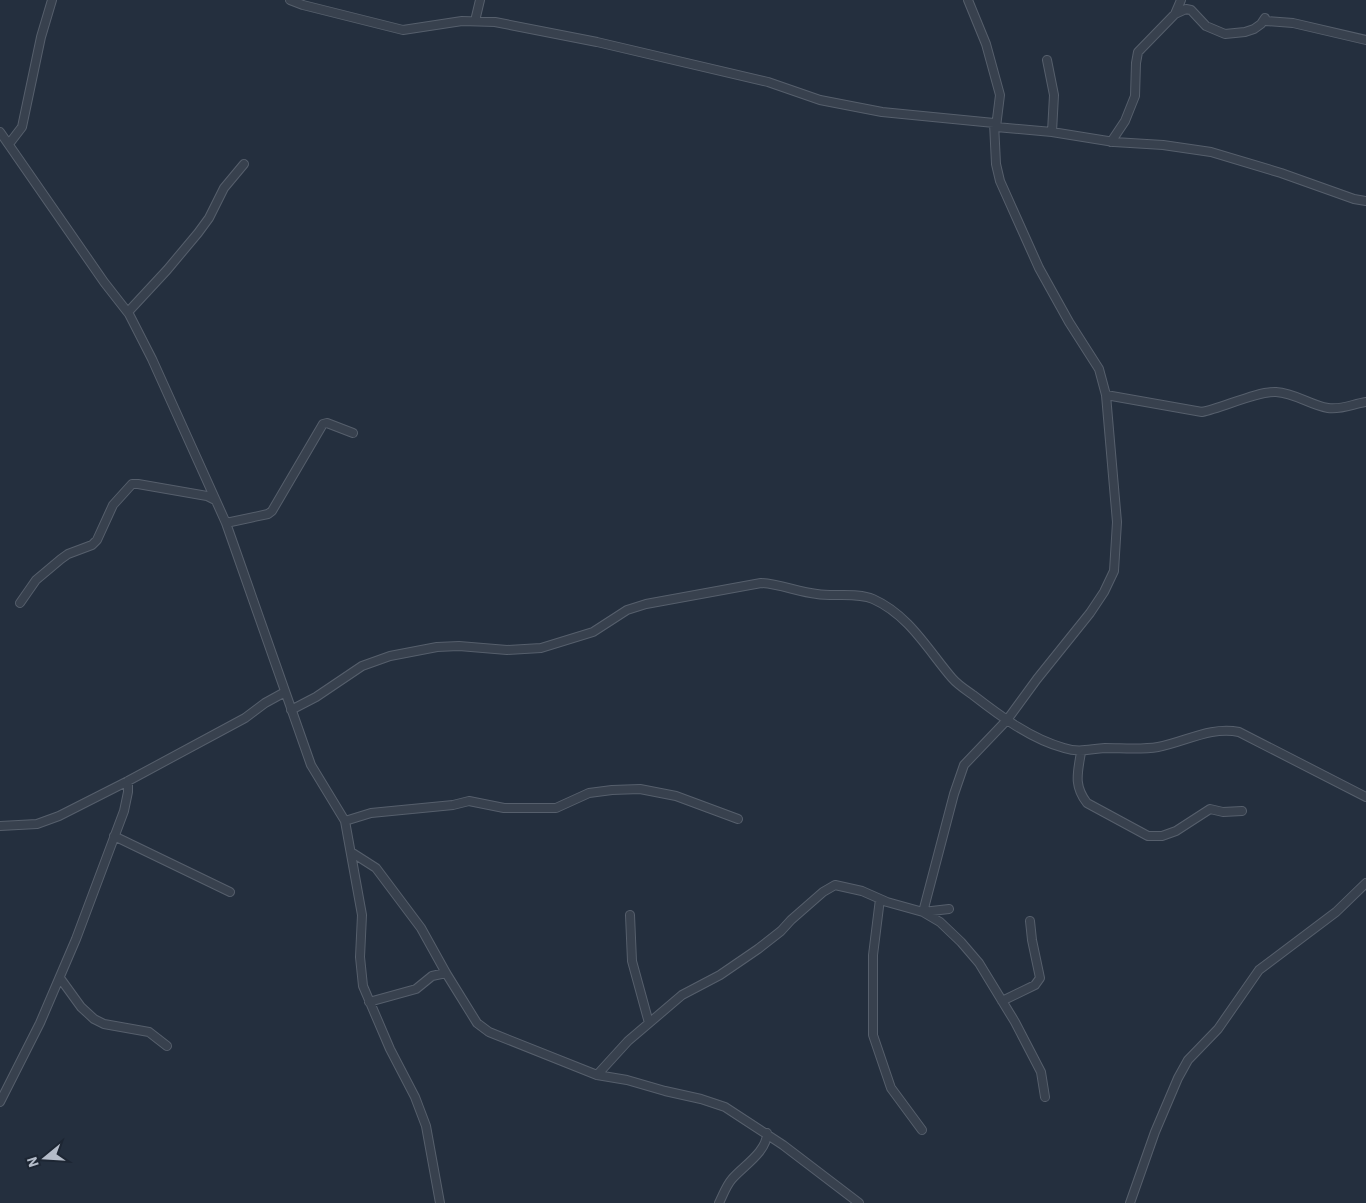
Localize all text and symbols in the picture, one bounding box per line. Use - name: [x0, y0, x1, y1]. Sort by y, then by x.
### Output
- north arrow: [20, 1133, 70, 1183]
- text: N: [23, 1154, 43, 1170]

